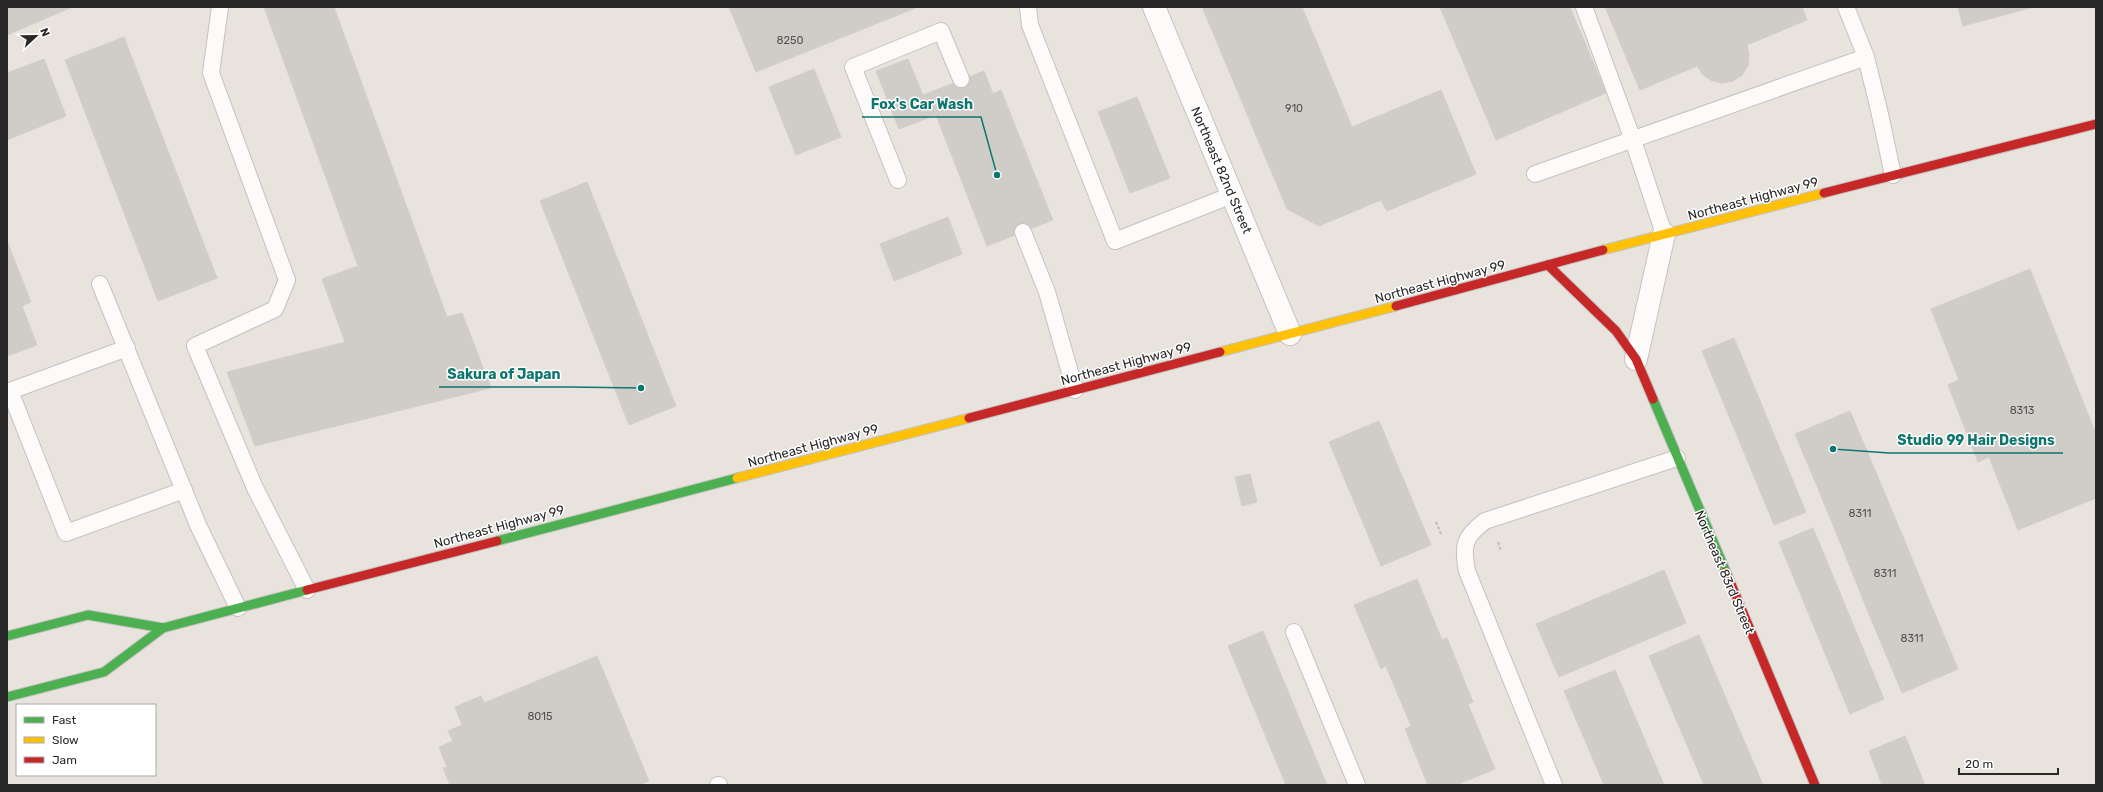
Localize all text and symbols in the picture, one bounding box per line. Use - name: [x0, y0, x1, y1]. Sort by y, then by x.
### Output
- north arrow: [16, 16, 56, 56]
- text: N: [37, 26, 52, 39]
- house number: 8250: [777, 34, 803, 47]
- callout: Fox's Car Wash: [862, 91, 981, 117]
- text: Fox's Car Wash: [871, 96, 973, 113]
- house number: 910: [1285, 102, 1303, 115]
- street label: Northeast 82nd Street: [1188, 105, 1255, 236]
- street label: Northeast Highway 99: [1686, 174, 1821, 224]
- street label: Northeast Highway 99: [1373, 257, 1508, 307]
- street label: Northeast Highway 99: [1059, 339, 1194, 389]
- callout: Sakura of Japan: [439, 361, 569, 387]
- text: Sakura of Japan: [447, 366, 561, 383]
- house number: 8313: [2010, 404, 2035, 417]
- street label: Northeast Highway 99: [746, 421, 881, 471]
- callout: Studio 99 Hair Designs: [1889, 427, 2063, 453]
- text: Studio 99 Hair Designs: [1897, 432, 2055, 449]
- street label: Northeast Highway 99: [432, 502, 567, 552]
- house number: 8311: [1849, 507, 1871, 520]
- street label: Northeast 83rd Street: [1692, 508, 1757, 636]
- house number: 8311: [1874, 567, 1896, 580]
- house number: 8311: [1901, 632, 1923, 645]
- legend: [16, 704, 156, 776]
- house number: 8015: [527, 710, 553, 723]
- text: Fast: [52, 713, 76, 727]
- text: Slow: [52, 733, 79, 747]
- scale bar: [1959, 750, 2058, 776]
- text: Jam: [52, 753, 77, 767]
- text: 20 m: [1965, 757, 1993, 771]

